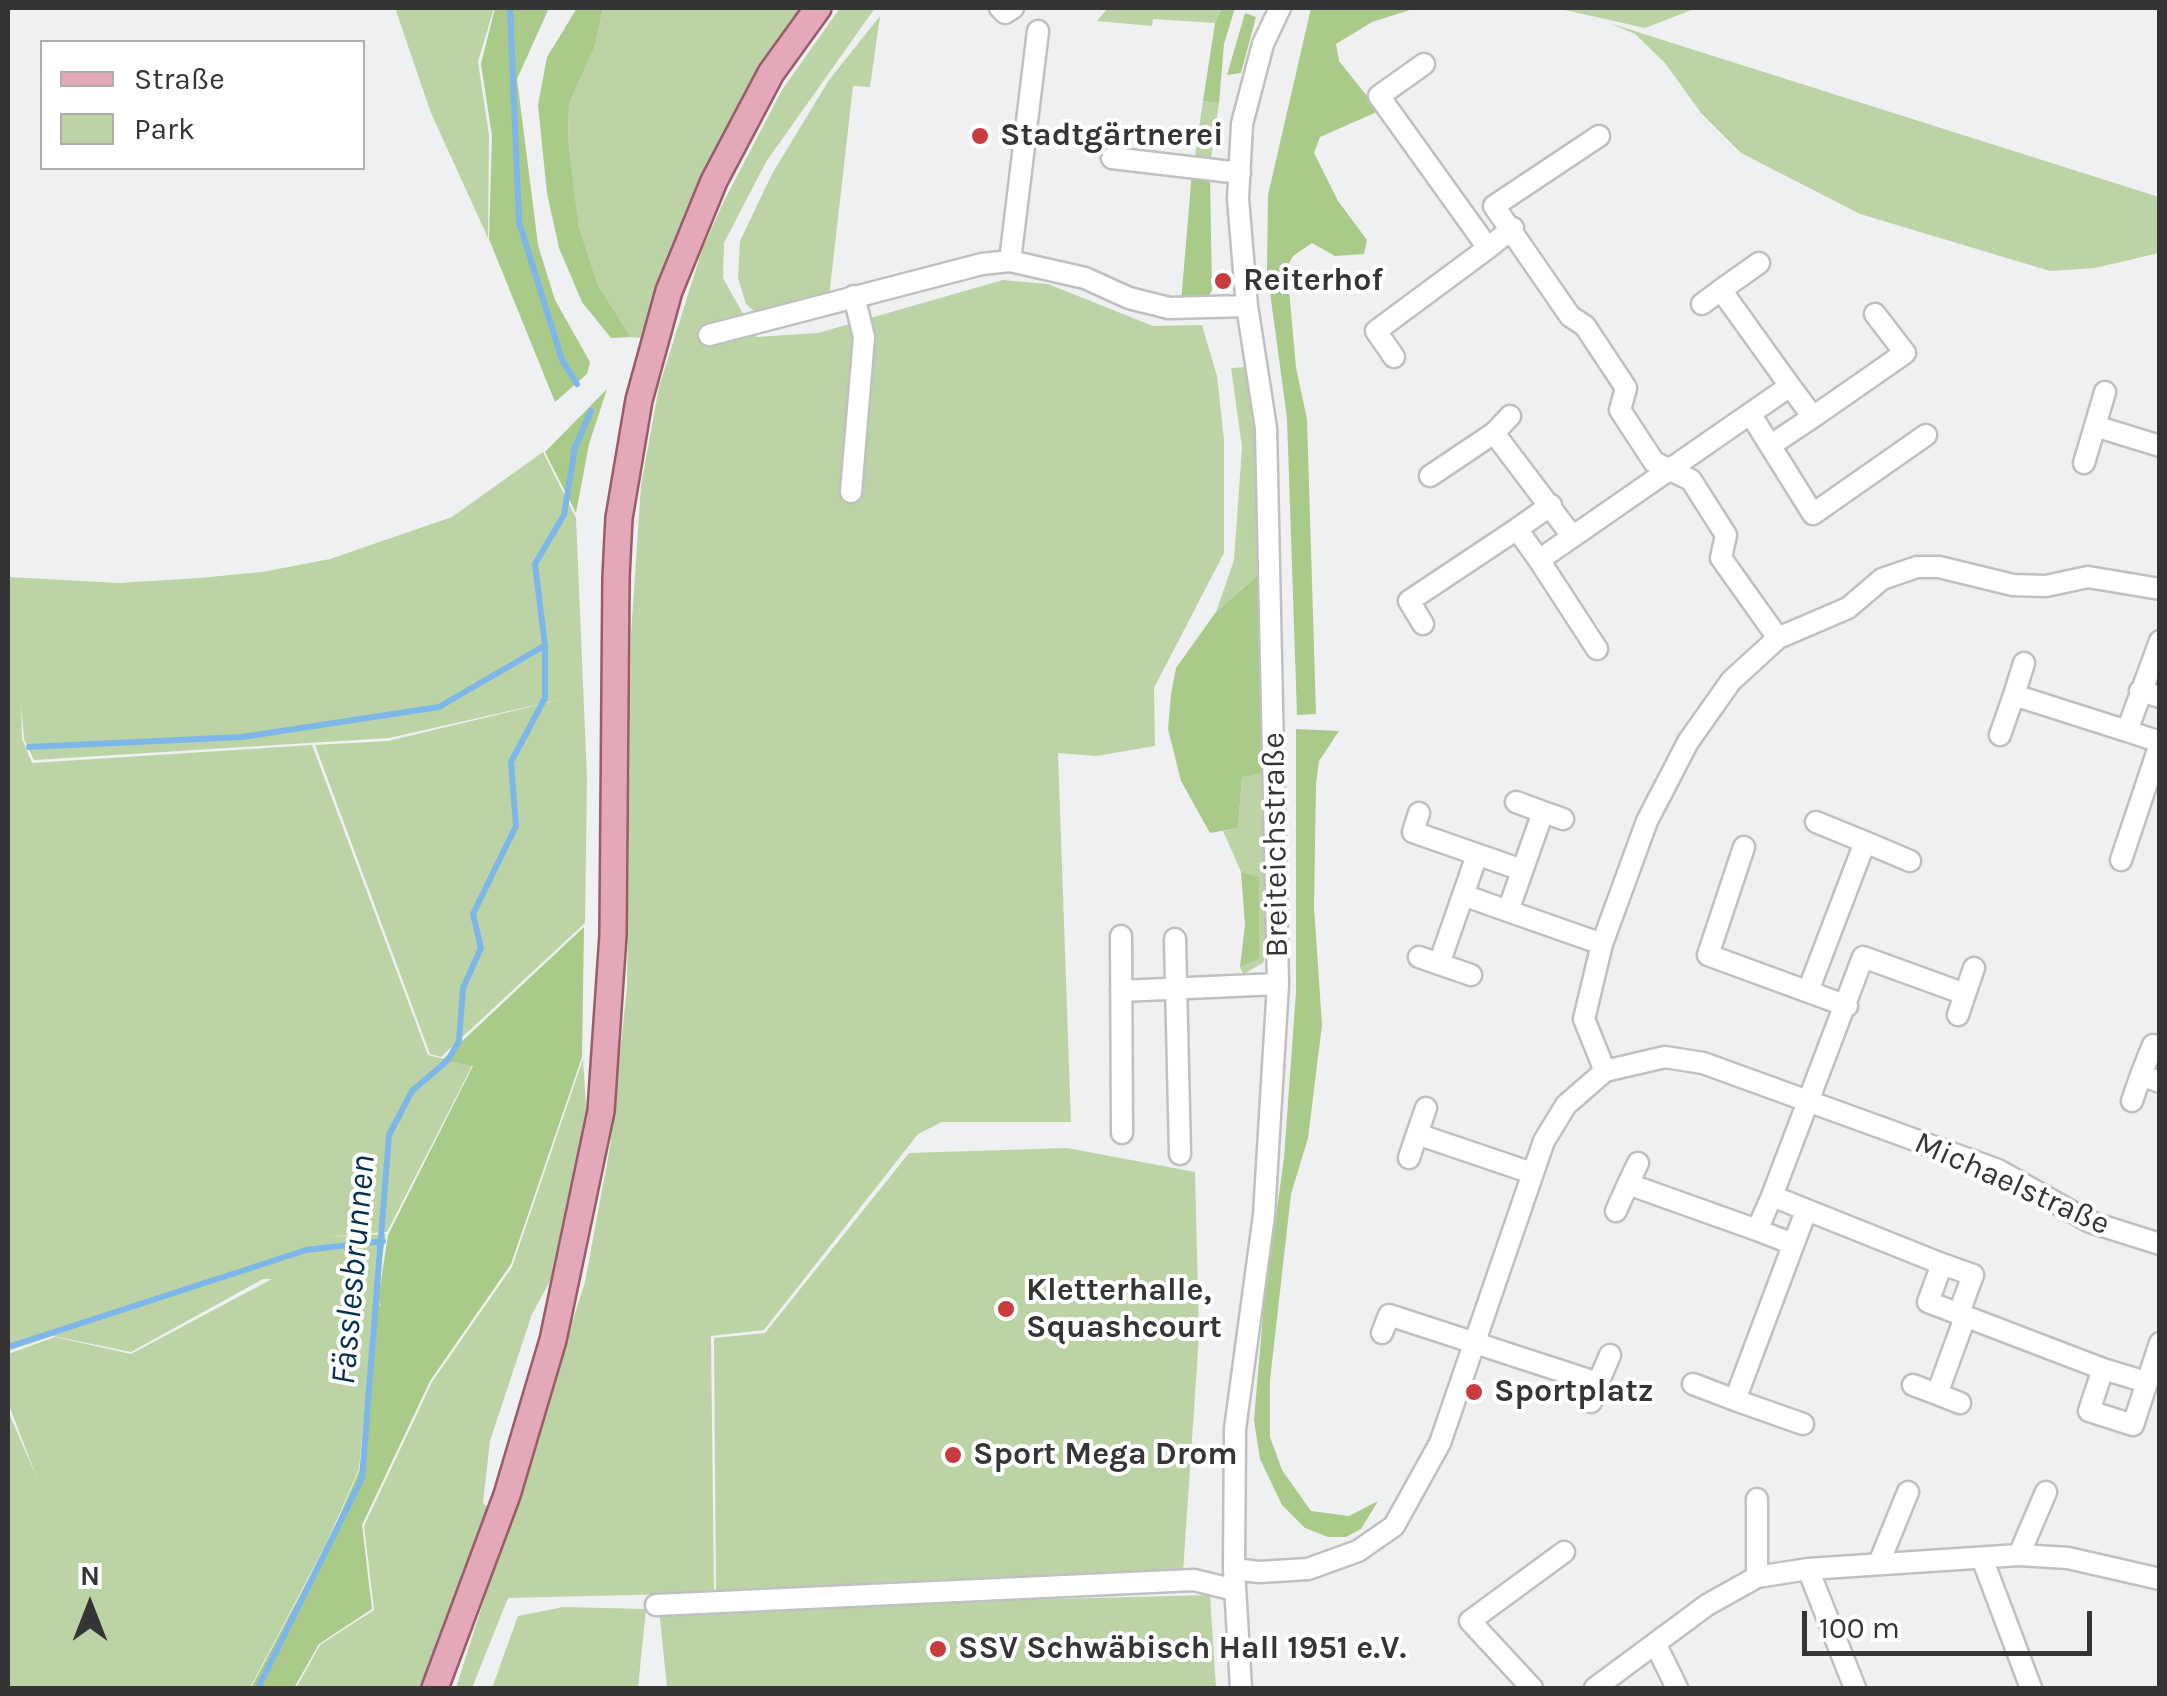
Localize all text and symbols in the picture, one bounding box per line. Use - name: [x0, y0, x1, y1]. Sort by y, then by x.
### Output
- legend: [40, 40, 365, 170]
- text: Straße: [134, 61, 225, 97]
- text: Park: [134, 111, 195, 147]
- place label: Stadtgärtnerei: [1000, 117, 1223, 155]
- marker: Stadtgärtnerei: [969, 125, 991, 147]
- place label: Reiterhof: [1243, 262, 1383, 300]
- marker: Reiterhof: [1212, 270, 1234, 292]
- street label: Breiteichstraße: [1255, 732, 1297, 958]
- street label: Michaelstraße: [1908, 1124, 2116, 1244]
- water label: Fässlesbrunnen: [323, 1153, 385, 1387]
- place label: Kletterhalle, Squashcourt: [1026, 1272, 1222, 1347]
- marker: Kletterhalle, Squashcourt: [995, 1298, 1017, 1320]
- place label: Sportplatz: [1494, 1373, 1654, 1411]
- marker: Sportplatz: [1463, 1381, 1485, 1403]
- place label: Sport Mega Drom: [973, 1436, 1238, 1474]
- marker: Sport Mega Drom: [942, 1444, 964, 1466]
- north arrow: [40, 1556, 140, 1656]
- text: N: [80, 1559, 100, 1592]
- scale bar: [1807, 1591, 2097, 1653]
- text: 100 m: [1819, 1610, 1900, 1646]
- place label: SSV Schwäbisch Hall 1951 e.V.: [958, 1630, 1406, 1668]
- marker: SSV Schwäbisch Hall 1951 e.V.: [927, 1638, 949, 1660]

